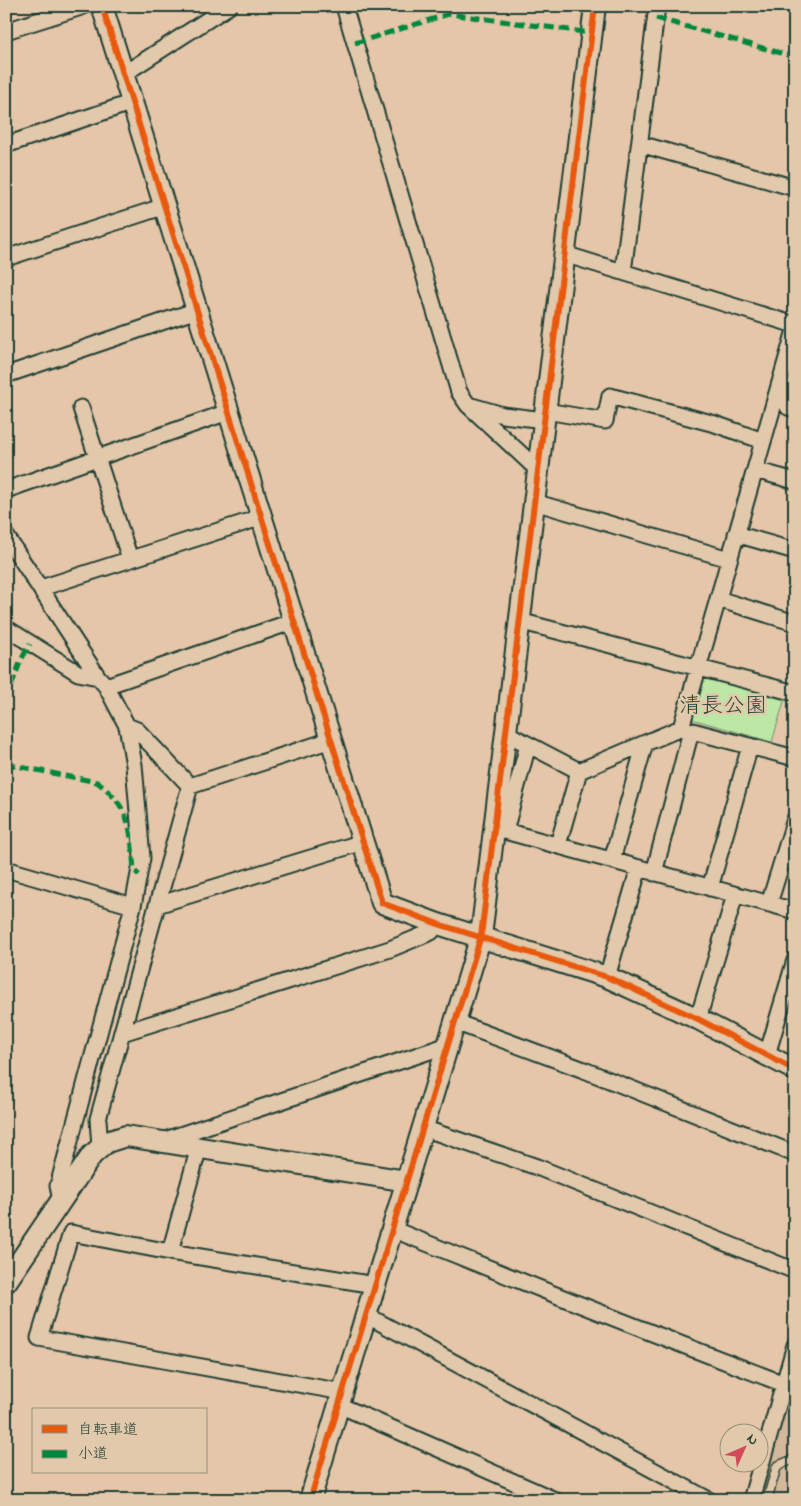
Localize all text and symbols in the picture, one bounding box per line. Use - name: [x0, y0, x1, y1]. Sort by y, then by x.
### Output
- park label: 清長公園: [679, 691, 767, 723]
- legend: [32, 1408, 208, 1474]
- text: 自転車道: [78, 1419, 138, 1441]
- north arrow: [718, 1424, 768, 1474]
- text: N: [741, 1429, 763, 1451]
- text: 小道: [78, 1443, 108, 1465]

